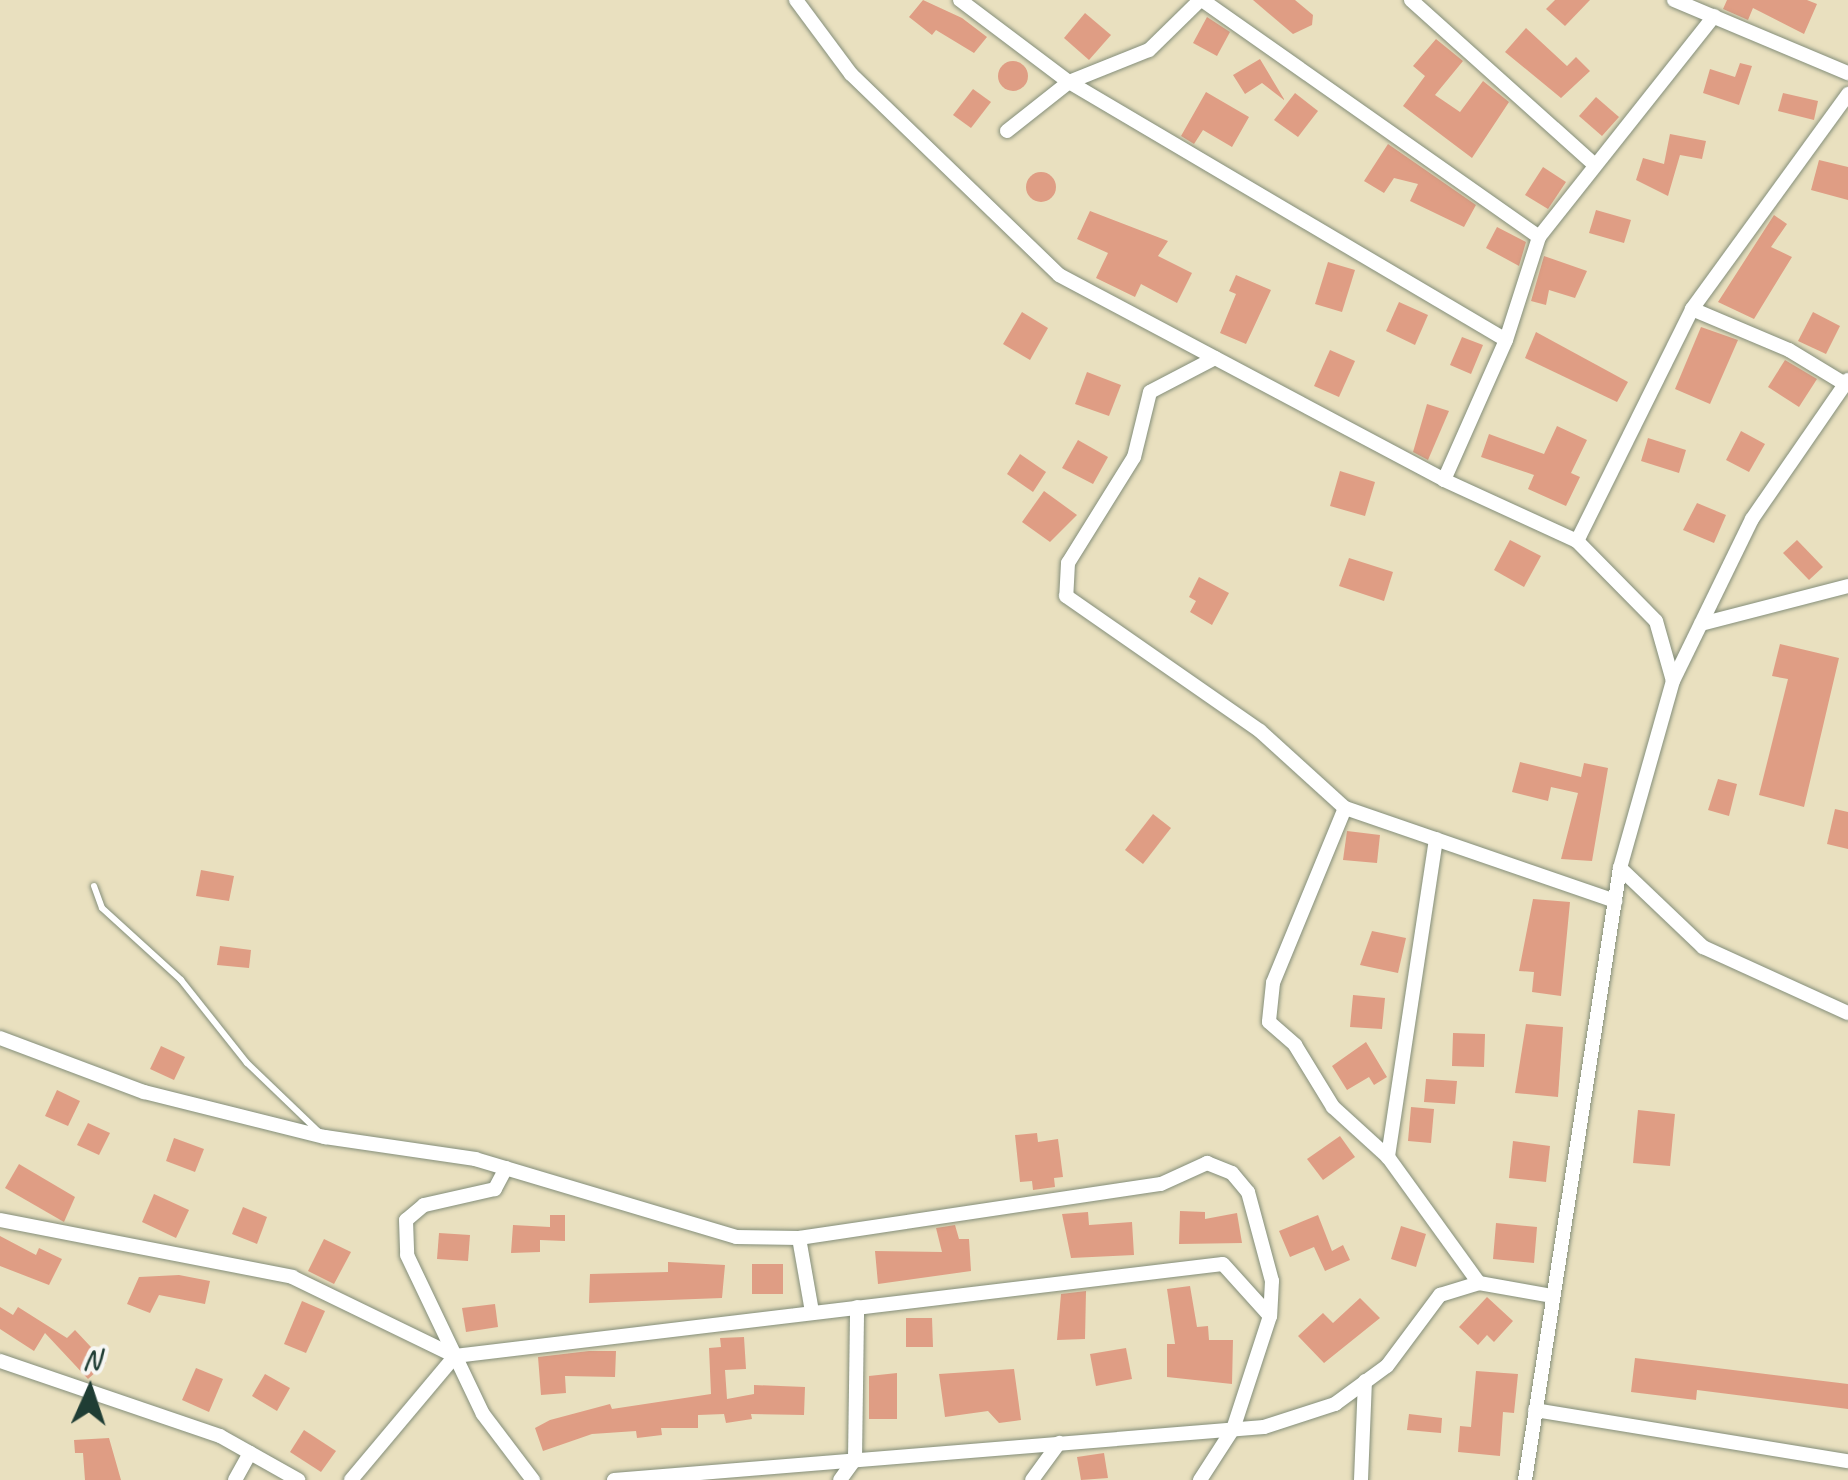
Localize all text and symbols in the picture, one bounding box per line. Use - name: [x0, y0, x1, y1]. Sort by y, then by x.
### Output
- north arrow: [40, 1340, 140, 1440]
- text: N: [82, 1342, 101, 1377]

